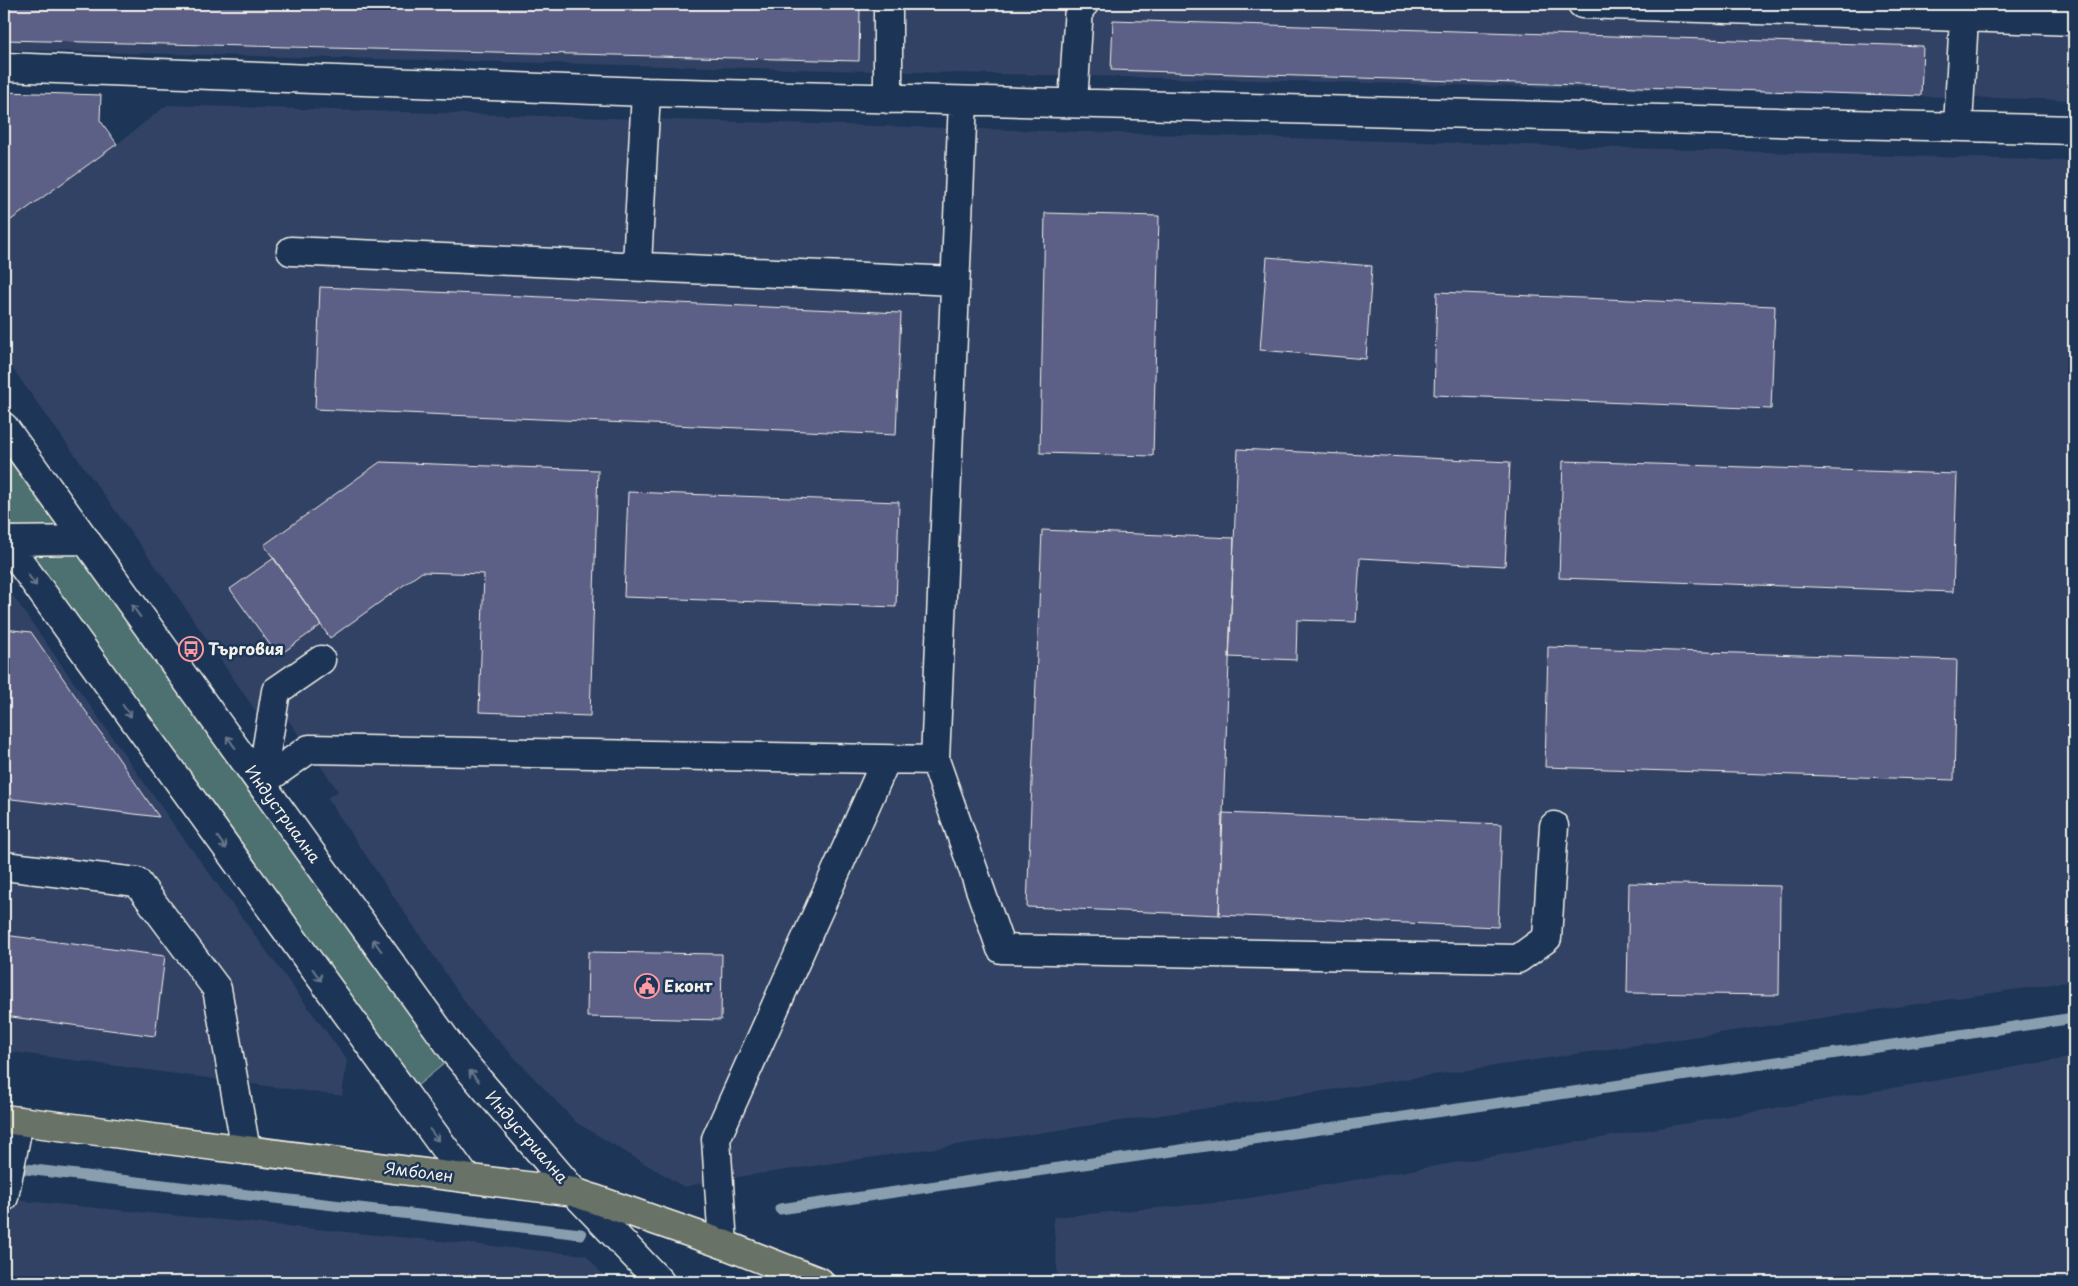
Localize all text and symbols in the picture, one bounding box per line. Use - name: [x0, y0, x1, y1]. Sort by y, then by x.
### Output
- one-way arrow: [27, 572, 37, 586]
- one-way arrow: [131, 604, 141, 618]
- bus stop icon: Търговия: [178, 636, 204, 662]
- place label: Търговия: [208, 636, 284, 660]
- one-way arrow: [122, 704, 132, 718]
- one-way arrow: [226, 735, 236, 749]
- street label: Индустриална: [240, 760, 327, 867]
- one-way arrow: [217, 836, 227, 850]
- one-way arrow: [372, 938, 382, 952]
- one-way arrow: [312, 968, 322, 982]
- public building icon: Еконт: [634, 973, 660, 999]
- place label: Еконт: [664, 973, 713, 997]
- one-way arrow: [469, 1069, 480, 1082]
- street label: Индустриална: [481, 1085, 575, 1188]
- one-way arrow: [428, 1128, 439, 1141]
- street label: Ямболен: [383, 1155, 455, 1187]

